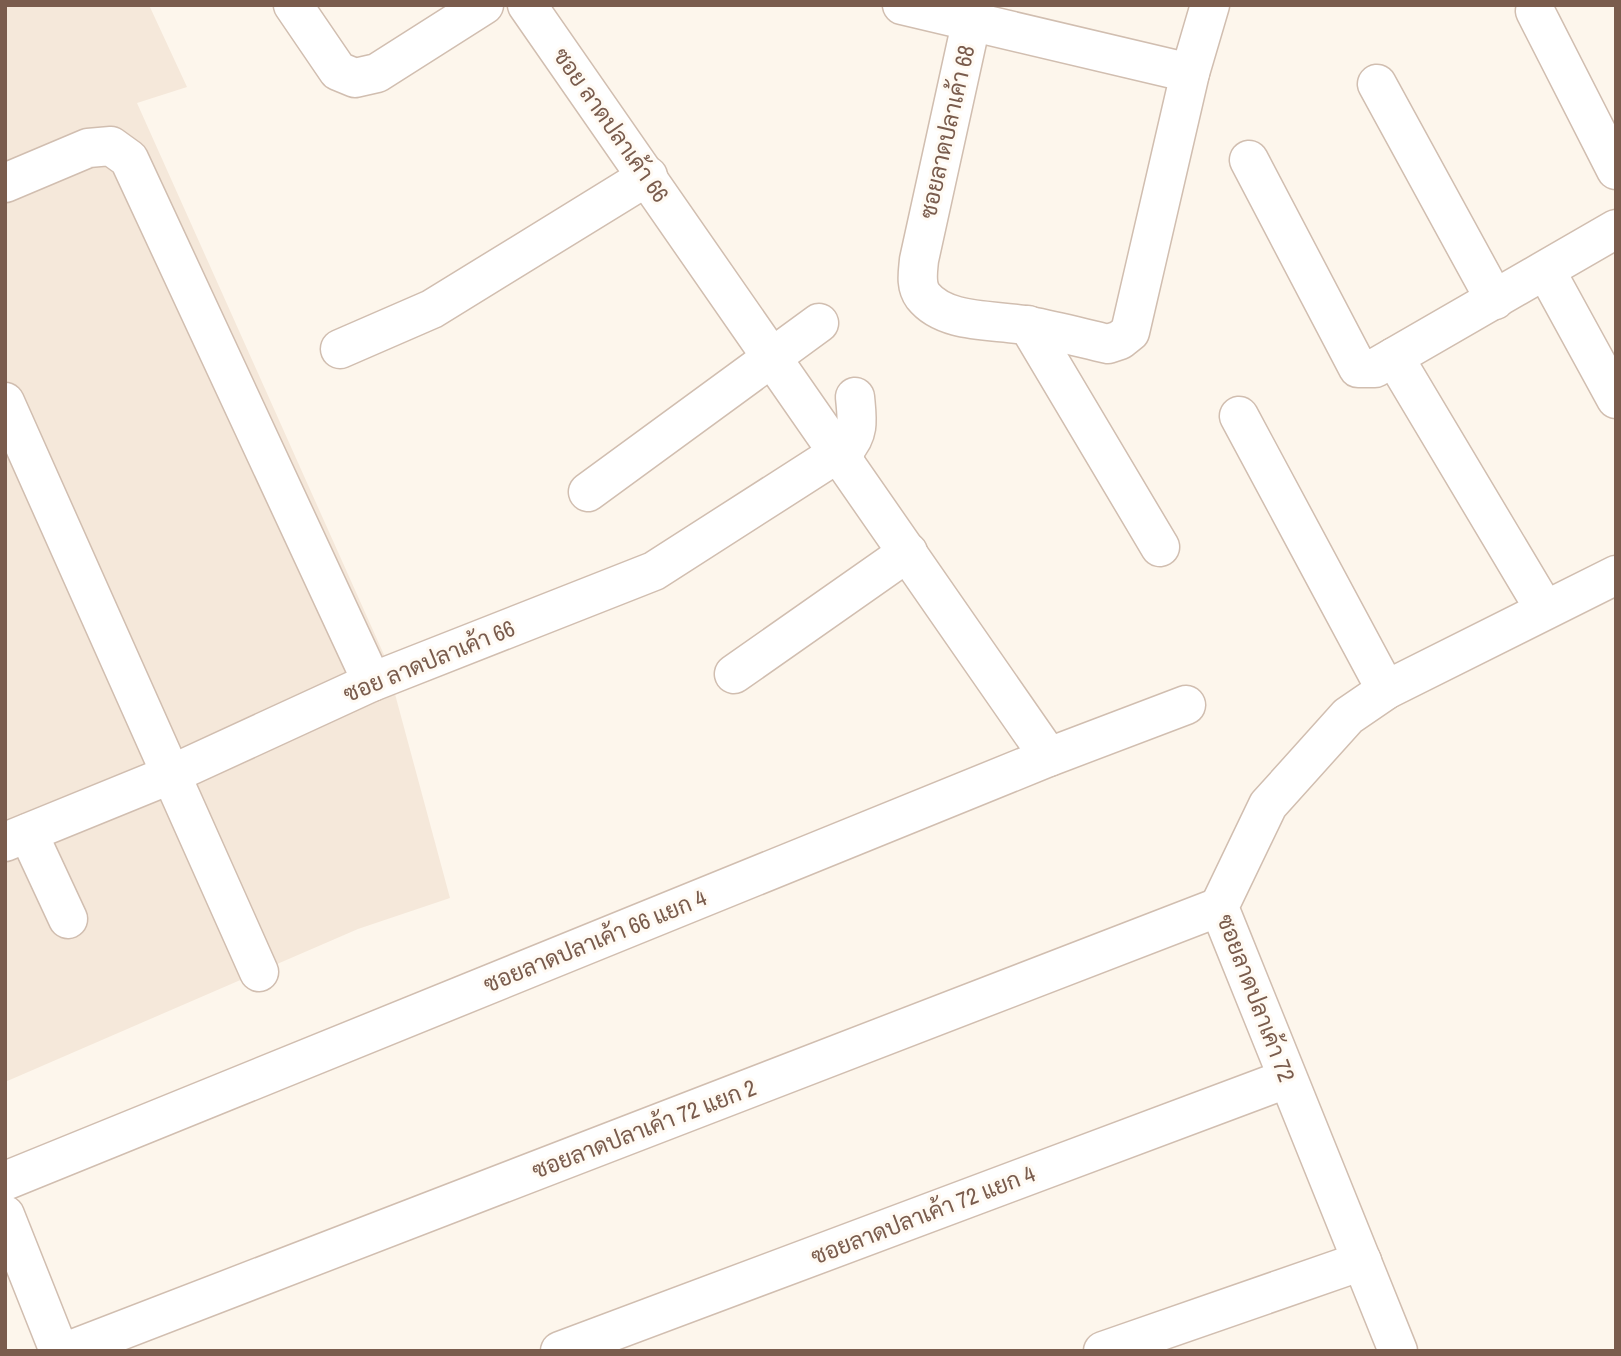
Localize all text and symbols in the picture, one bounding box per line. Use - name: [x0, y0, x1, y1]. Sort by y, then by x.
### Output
- street label: ซอย ลาดปลาเค้า 66: [546, 41, 676, 208]
- street label: ซอยลาดปลาเค้า 68: [912, 42, 982, 222]
- street label: ซอย ลาดปลาเค้า 66: [339, 612, 519, 709]
- street label: ซอยลาดปลาเค้า 66 แยก 4: [479, 881, 711, 999]
- street label: ซอยลาดปลาเค้า 72: [1210, 910, 1303, 1086]
- street label: ซอยลาดปลาเค้า 72 แยก 2: [527, 1071, 760, 1186]
- street label: ซอยลาดปลาเค้า 72 แยก 4: [806, 1157, 1040, 1272]

